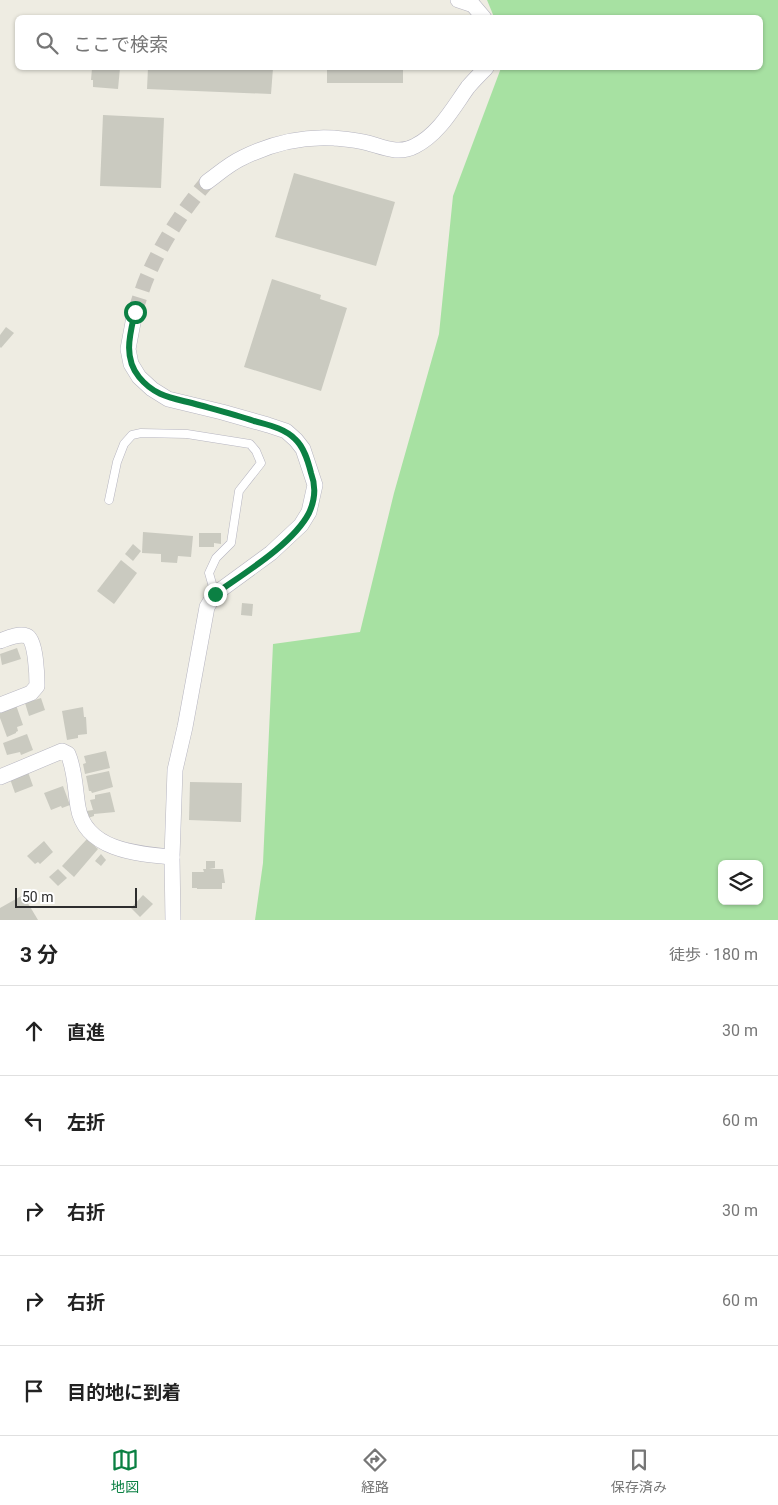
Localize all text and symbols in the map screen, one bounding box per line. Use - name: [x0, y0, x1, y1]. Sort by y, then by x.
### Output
- search box: [15, 15, 763, 70]
- icon: search: [33, 29, 61, 57]
- text: ここで検索: [73, 33, 168, 56]
- route start: [124, 301, 147, 324]
- route end: [204, 583, 227, 606]
- map controls: [718, 860, 763, 905]
- button: layers: [718, 860, 763, 905]
- scale bar: [15, 885, 138, 908]
- text: 50 m: [22, 889, 54, 905]
- text: 3 分: [20, 943, 58, 967]
- text: 徒歩 · 180 m: [669, 945, 758, 964]
- icon: ahead: [20, 1017, 48, 1045]
- text: 直進: [67, 1021, 105, 1044]
- text: 30 m: [722, 1021, 758, 1040]
- icon: left: [20, 1107, 48, 1135]
- text: 左折: [67, 1111, 105, 1134]
- text: 60 m: [722, 1111, 758, 1130]
- icon: right: [20, 1197, 48, 1225]
- text: 右折: [67, 1201, 105, 1224]
- text: 30 m: [722, 1201, 758, 1220]
- icon: right: [20, 1287, 48, 1315]
- text: 右折: [67, 1291, 105, 1314]
- text: 60 m: [722, 1291, 758, 1310]
- icon: arrive: [20, 1377, 48, 1405]
- text: 目的地に到着: [67, 1381, 181, 1404]
- tab: 地図: [111, 1446, 139, 1496]
- tab: 経路: [361, 1446, 389, 1496]
- tab: 保存済み: [611, 1446, 667, 1496]

